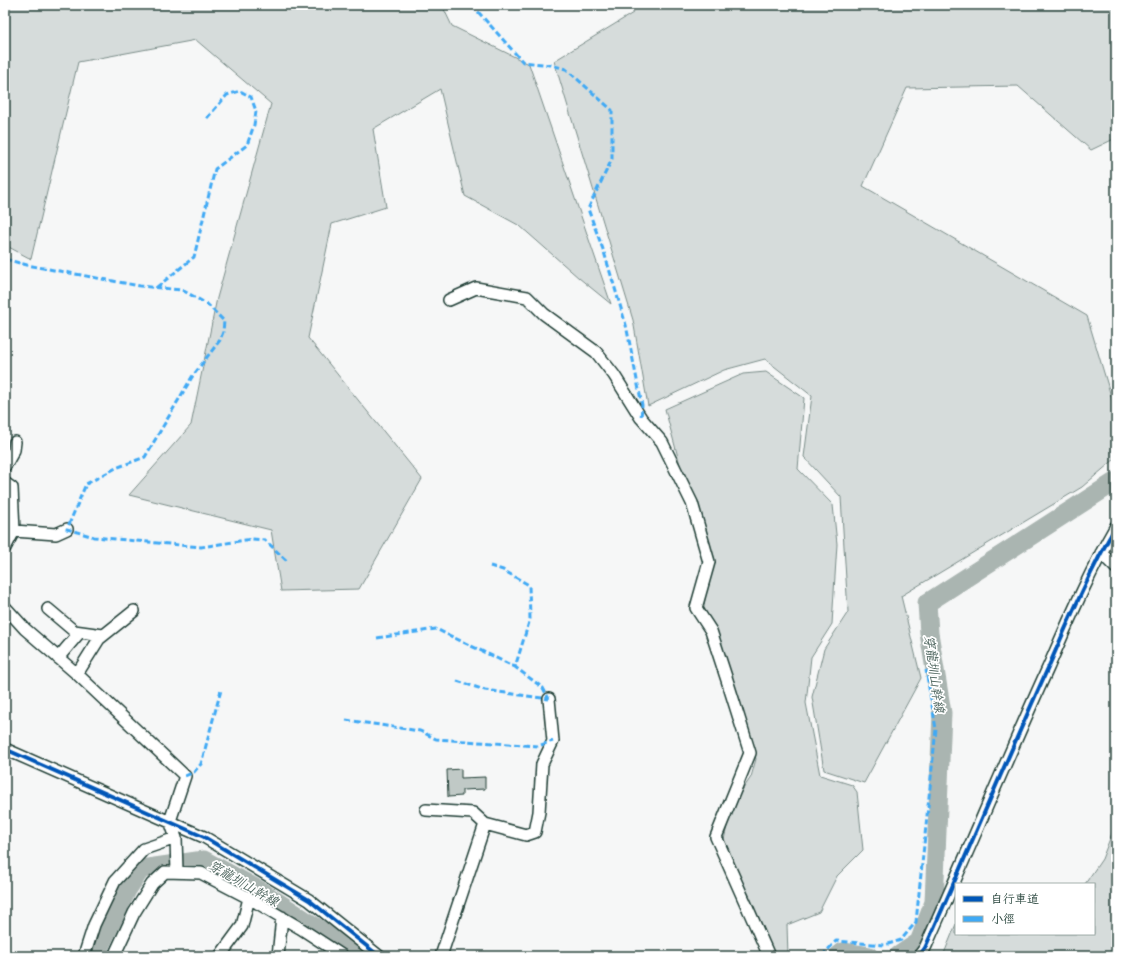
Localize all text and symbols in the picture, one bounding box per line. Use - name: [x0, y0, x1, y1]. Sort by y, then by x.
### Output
- water label: 穿龍圳山幹線: [922, 634, 947, 715]
- water label: 穿龍圳山幹線: [206, 857, 282, 910]
- legend: [955, 883, 1095, 935]
- text: 自行車道: [991, 892, 1039, 906]
- text: 小徑: [991, 912, 1015, 926]

